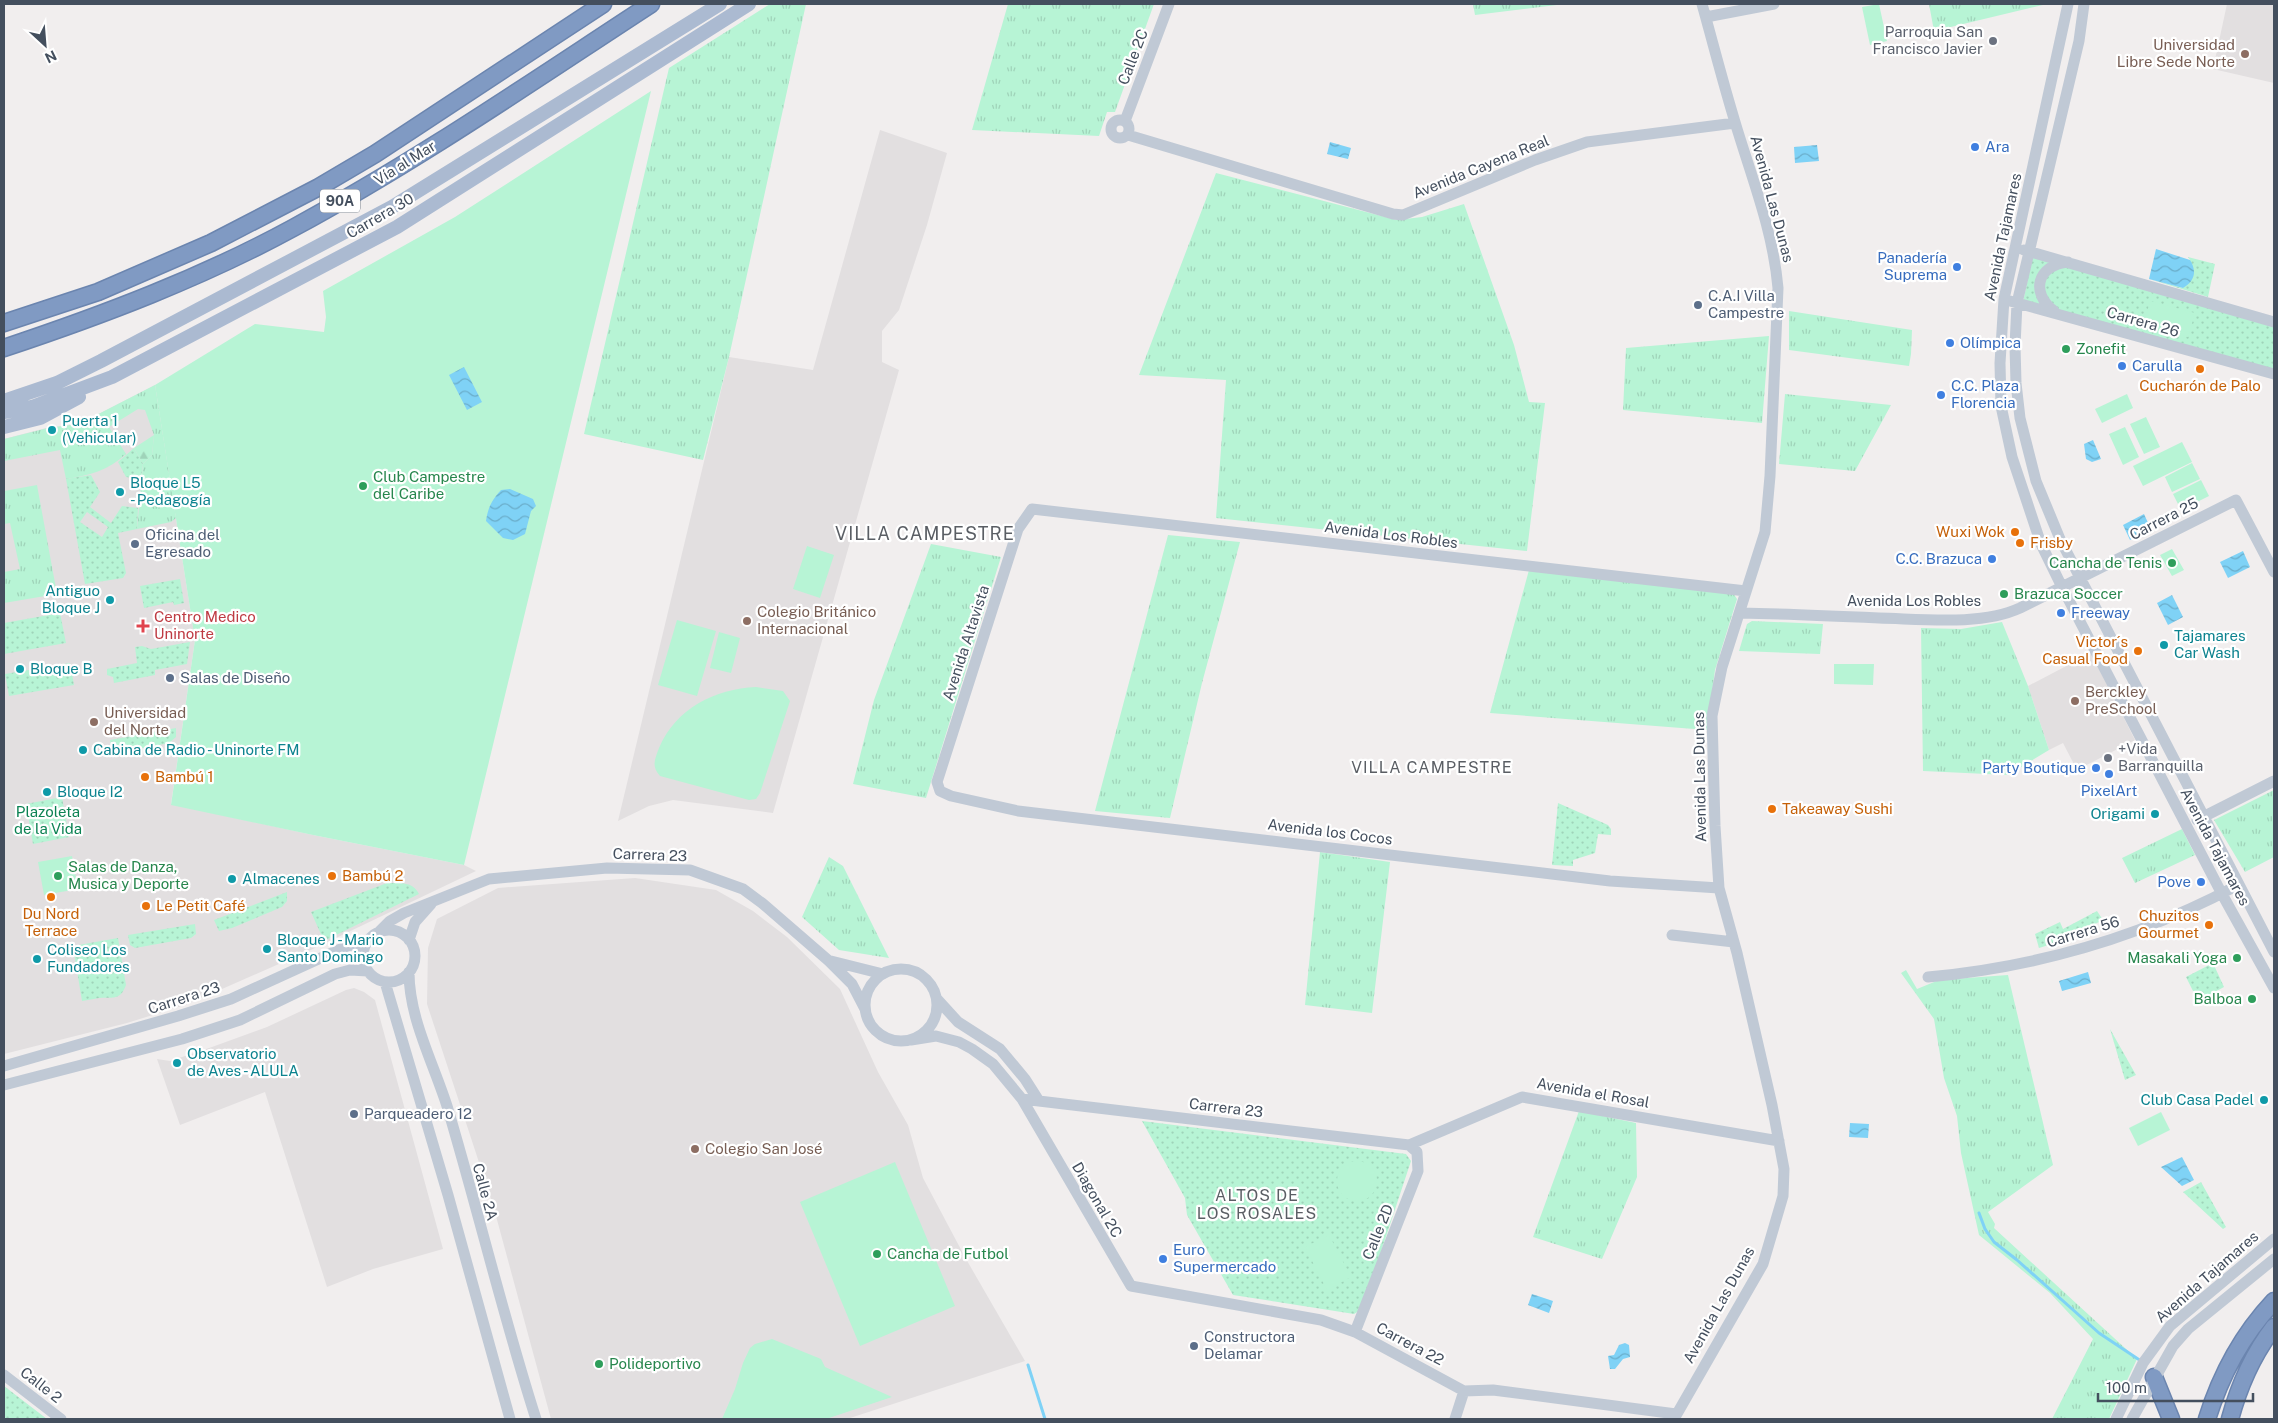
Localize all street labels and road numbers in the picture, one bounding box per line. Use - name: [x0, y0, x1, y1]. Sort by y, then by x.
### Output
- street label: Calle 2C: [1114, 27, 1151, 87]
- street label: Avenida Cayena Real: [1410, 131, 1551, 202]
- street label: Avenida Las Dunas: [1747, 134, 1798, 264]
- street label: Vía al Mar: [371, 137, 439, 188]
- street label: Avenida Tajamares: [1981, 171, 2024, 302]
- road number: 90A: [320, 190, 360, 212]
- street label: Carrera 30: [343, 190, 416, 242]
- street label: Carrera 26: [2105, 303, 2181, 340]
- street label: Carrera 25: [2127, 494, 2201, 543]
- street label: Avenida Los Robles: [1323, 518, 1459, 551]
- street label: Avenida Altavista: [939, 583, 992, 703]
- street label: Avenida Los Robles: [1847, 592, 1981, 609]
- street label: Avenida Las Dunas: [1690, 712, 1709, 842]
- street label: Avenida Tajamares: [2177, 785, 2254, 908]
- street label: Avenida los Cocos: [1267, 815, 1393, 848]
- street label: Carrera 23: [612, 845, 688, 864]
- street label: Carrera 56: [2044, 912, 2121, 951]
- street label: Carrera 23: [146, 978, 222, 1017]
- street label: Avenida el Rosal: [1535, 1074, 1651, 1111]
- street label: Carrera 23: [1188, 1095, 1264, 1120]
- street label: Diagonal 2C: [1069, 1159, 1126, 1241]
- street label: Calle 2A: [470, 1161, 501, 1223]
- street label: Calle 2D: [1359, 1202, 1396, 1262]
- street label: Avenida Tajamares: [2152, 1227, 2261, 1326]
- street label: Avenida Las Dunas: [1680, 1244, 1758, 1366]
- street label: Carrera 22: [1374, 1319, 1447, 1368]
- street label: Calle 2: [17, 1363, 65, 1406]

